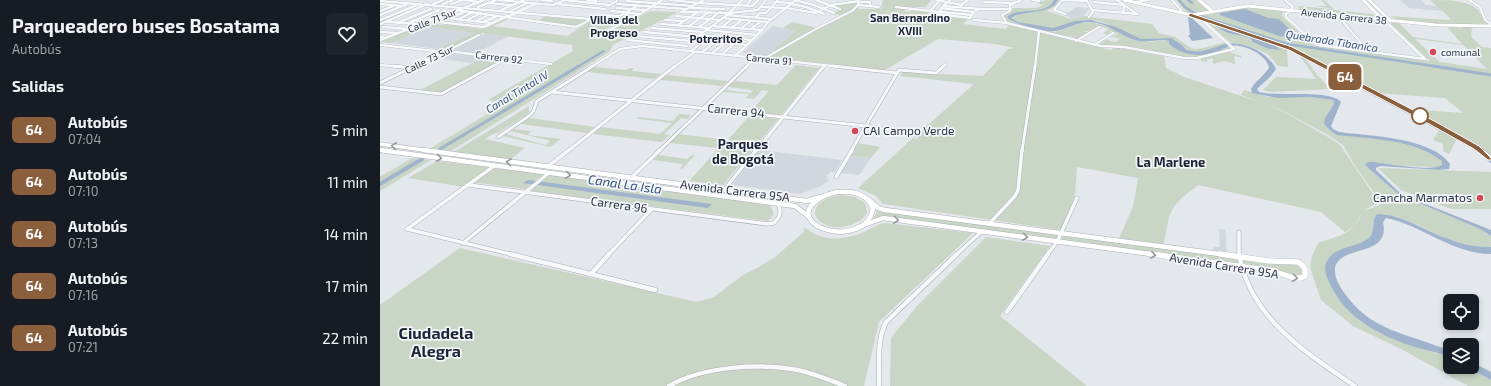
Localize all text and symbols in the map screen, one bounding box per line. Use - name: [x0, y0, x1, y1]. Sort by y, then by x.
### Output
- street label: Calle 71 Sur: [406, 5, 458, 35]
- street label: Avenida Carrera 38: [1301, 6, 1387, 26]
- district label: San Bernardino XVIII: [870, 11, 950, 37]
- button: heart: [326, 13, 368, 55]
- district label: Villas del Progreso: [590, 13, 638, 39]
- text: Parqueadero buses Bosatama: [12, 14, 280, 37]
- water label: Quebrada Tibaníca: [1285, 27, 1379, 55]
- district label: Potreritos: [689, 32, 743, 45]
- text: Autobús: [12, 41, 61, 57]
- street label: Calle 73 Sur: [403, 42, 455, 76]
- place label: comunal: [1441, 46, 1480, 58]
- marker: comunal: [1428, 47, 1438, 57]
- street label: Carrera 92: [475, 48, 524, 66]
- street label: Carrera 91: [746, 51, 792, 67]
- line badge: 64: [1327, 64, 1363, 90]
- water label: Canal Tintal IV: [483, 67, 552, 115]
- text: 64: [1336, 68, 1354, 85]
- text: Salidas: [12, 77, 64, 95]
- street label: Carrera 94: [707, 100, 766, 120]
- unlabelled marker: [1411, 107, 1429, 125]
- text: Autobús: [68, 113, 127, 131]
- text: 64: [25, 121, 43, 138]
- text: 5 min: [331, 121, 368, 139]
- place label: CAI Campo Verde: [863, 123, 955, 137]
- marker: CAI Campo Verde: [850, 126, 860, 136]
- text: 07:04: [68, 131, 101, 147]
- district label: Parques de Bogotá: [712, 136, 774, 167]
- one-way arrow: [391, 142, 397, 151]
- one-way arrow: [436, 153, 442, 162]
- district label: La Marlene: [1137, 154, 1205, 170]
- one-way arrow: [506, 158, 512, 167]
- text: Autobús: [68, 165, 127, 183]
- one-way arrow: [565, 170, 571, 179]
- water label: Canal La Isla: [587, 171, 663, 197]
- text: 64: [25, 173, 43, 190]
- text: 11 min: [327, 173, 368, 191]
- street label: Avenida Carrera 95A: [680, 176, 791, 204]
- text: 07:10: [68, 183, 99, 199]
- place label: Cancha Marmatos: [1373, 190, 1472, 204]
- street label: Carrera 96: [590, 193, 649, 215]
- marker: Cancha Marmatos: [1475, 193, 1485, 203]
- one-way arrow: [893, 215, 899, 224]
- text: Autobús: [68, 217, 127, 235]
- text: 64: [25, 225, 43, 242]
- text: 14 min: [324, 225, 368, 243]
- one-way arrow: [1021, 232, 1028, 241]
- text: 07:13: [68, 235, 98, 251]
- street label: Avenida Carrera 95A: [1169, 249, 1280, 281]
- one-way arrow: [1150, 250, 1156, 259]
- text: Autobús: [68, 269, 127, 287]
- one-way arrow: [1292, 273, 1298, 282]
- text: 64: [25, 277, 43, 294]
- text: 17 min: [325, 277, 368, 295]
- text: 07:16: [68, 287, 98, 303]
- map controls: [1443, 294, 1479, 374]
- button: locate: [1443, 294, 1479, 330]
- text: Autobús: [68, 321, 127, 339]
- district label: Ciudadela Alegra: [399, 323, 473, 360]
- text: 64: [25, 329, 43, 346]
- text: 22 min: [322, 329, 368, 347]
- button: layers: [1443, 338, 1479, 374]
- text: 07:21: [68, 339, 98, 355]

